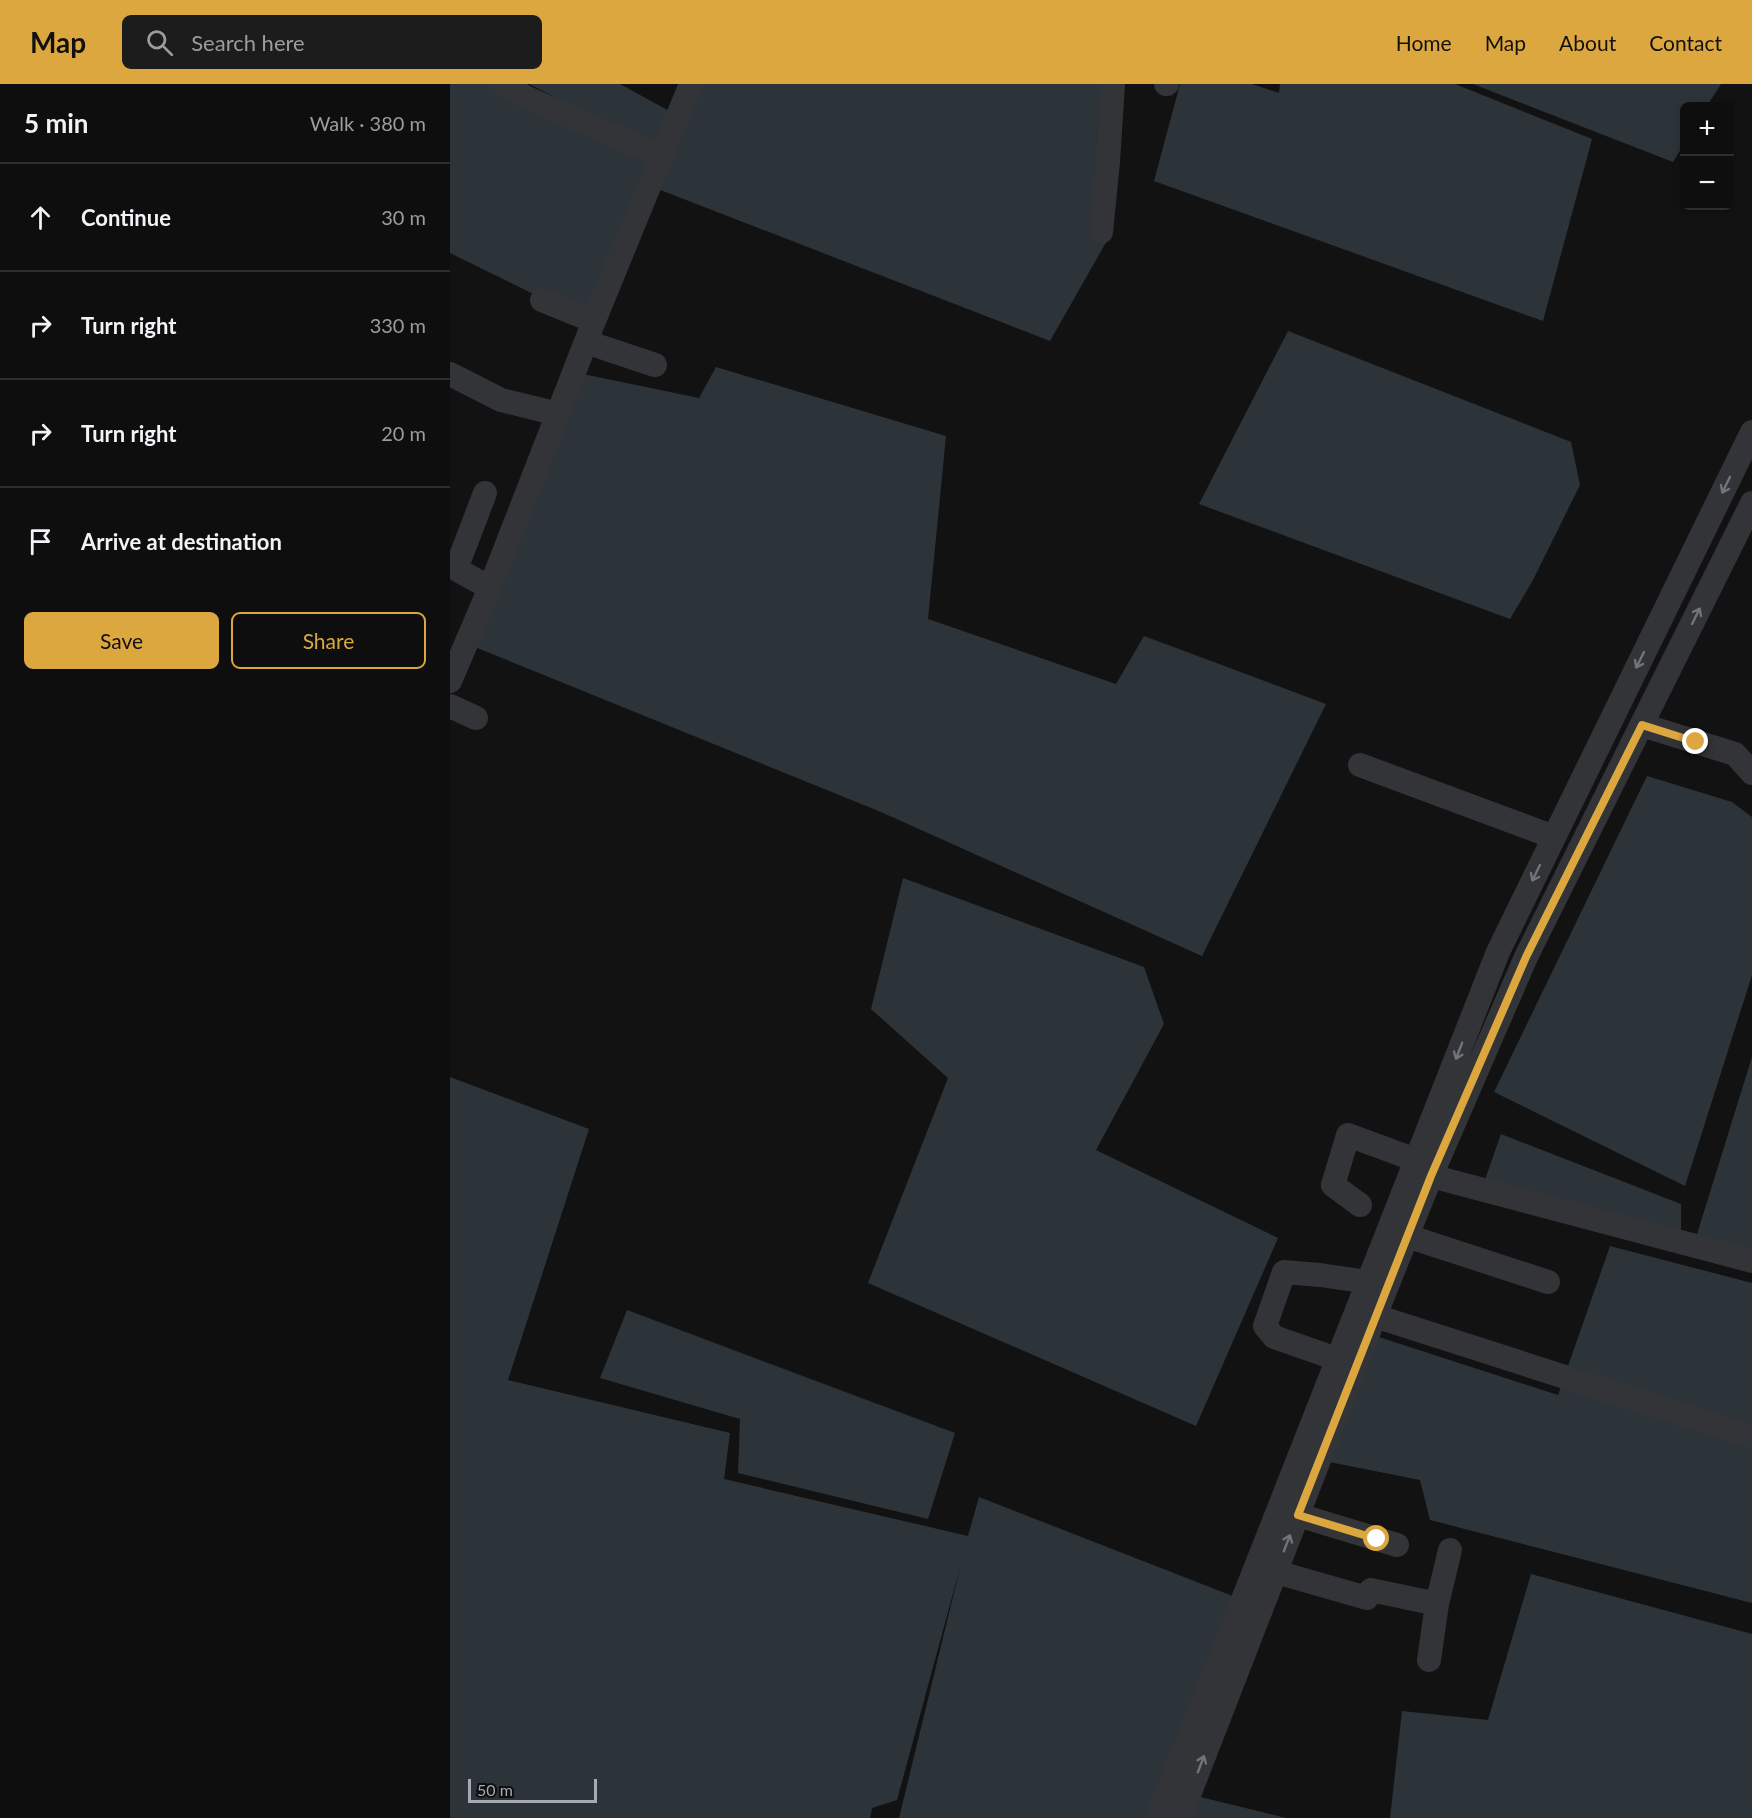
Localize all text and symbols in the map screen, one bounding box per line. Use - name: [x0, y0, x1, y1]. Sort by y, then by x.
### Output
- search box: [122, 15, 542, 69]
- text: Map: [30, 25, 86, 59]
- icon: search: [143, 26, 176, 59]
- text: Search here: [191, 29, 305, 56]
- text: Home: [1396, 30, 1452, 55]
- text: Map: [1485, 30, 1526, 55]
- text: About: [1559, 30, 1616, 55]
- text: Contact: [1649, 30, 1722, 55]
- map controls: [1680, 102, 1734, 210]
- button: +: [1680, 102, 1734, 156]
- text: 5 min: [24, 107, 88, 139]
- text: Walk · 380 m: [310, 111, 426, 135]
- button: −: [1680, 156, 1734, 210]
- icon: ahead: [24, 201, 57, 234]
- text: Continue: [81, 204, 171, 231]
- text: 30 m: [381, 205, 426, 229]
- icon: right: [24, 309, 57, 342]
- text: Turn right: [81, 312, 176, 339]
- text: 330 m: [370, 313, 426, 337]
- icon: right: [24, 417, 57, 450]
- text: Turn right: [81, 420, 176, 447]
- text: 20 m: [381, 421, 426, 445]
- one-way arrow: [1720, 475, 1732, 493]
- icon: arrive: [24, 525, 57, 558]
- text: Arrive at destination: [81, 528, 282, 555]
- one-way arrow: [1691, 607, 1703, 625]
- button: Save: [24, 612, 219, 669]
- button: Share: [231, 612, 426, 669]
- one-way arrow: [1634, 650, 1645, 668]
- route end: [1682, 728, 1708, 754]
- one-way arrow: [1530, 863, 1542, 881]
- one-way arrow: [1452, 1042, 1463, 1060]
- route start: [1363, 1525, 1389, 1551]
- one-way arrow: [1283, 1534, 1294, 1552]
- one-way arrow: [1197, 1755, 1208, 1773]
- scale bar: [468, 1776, 597, 1804]
- text: 50 m: [477, 1780, 513, 1799]

